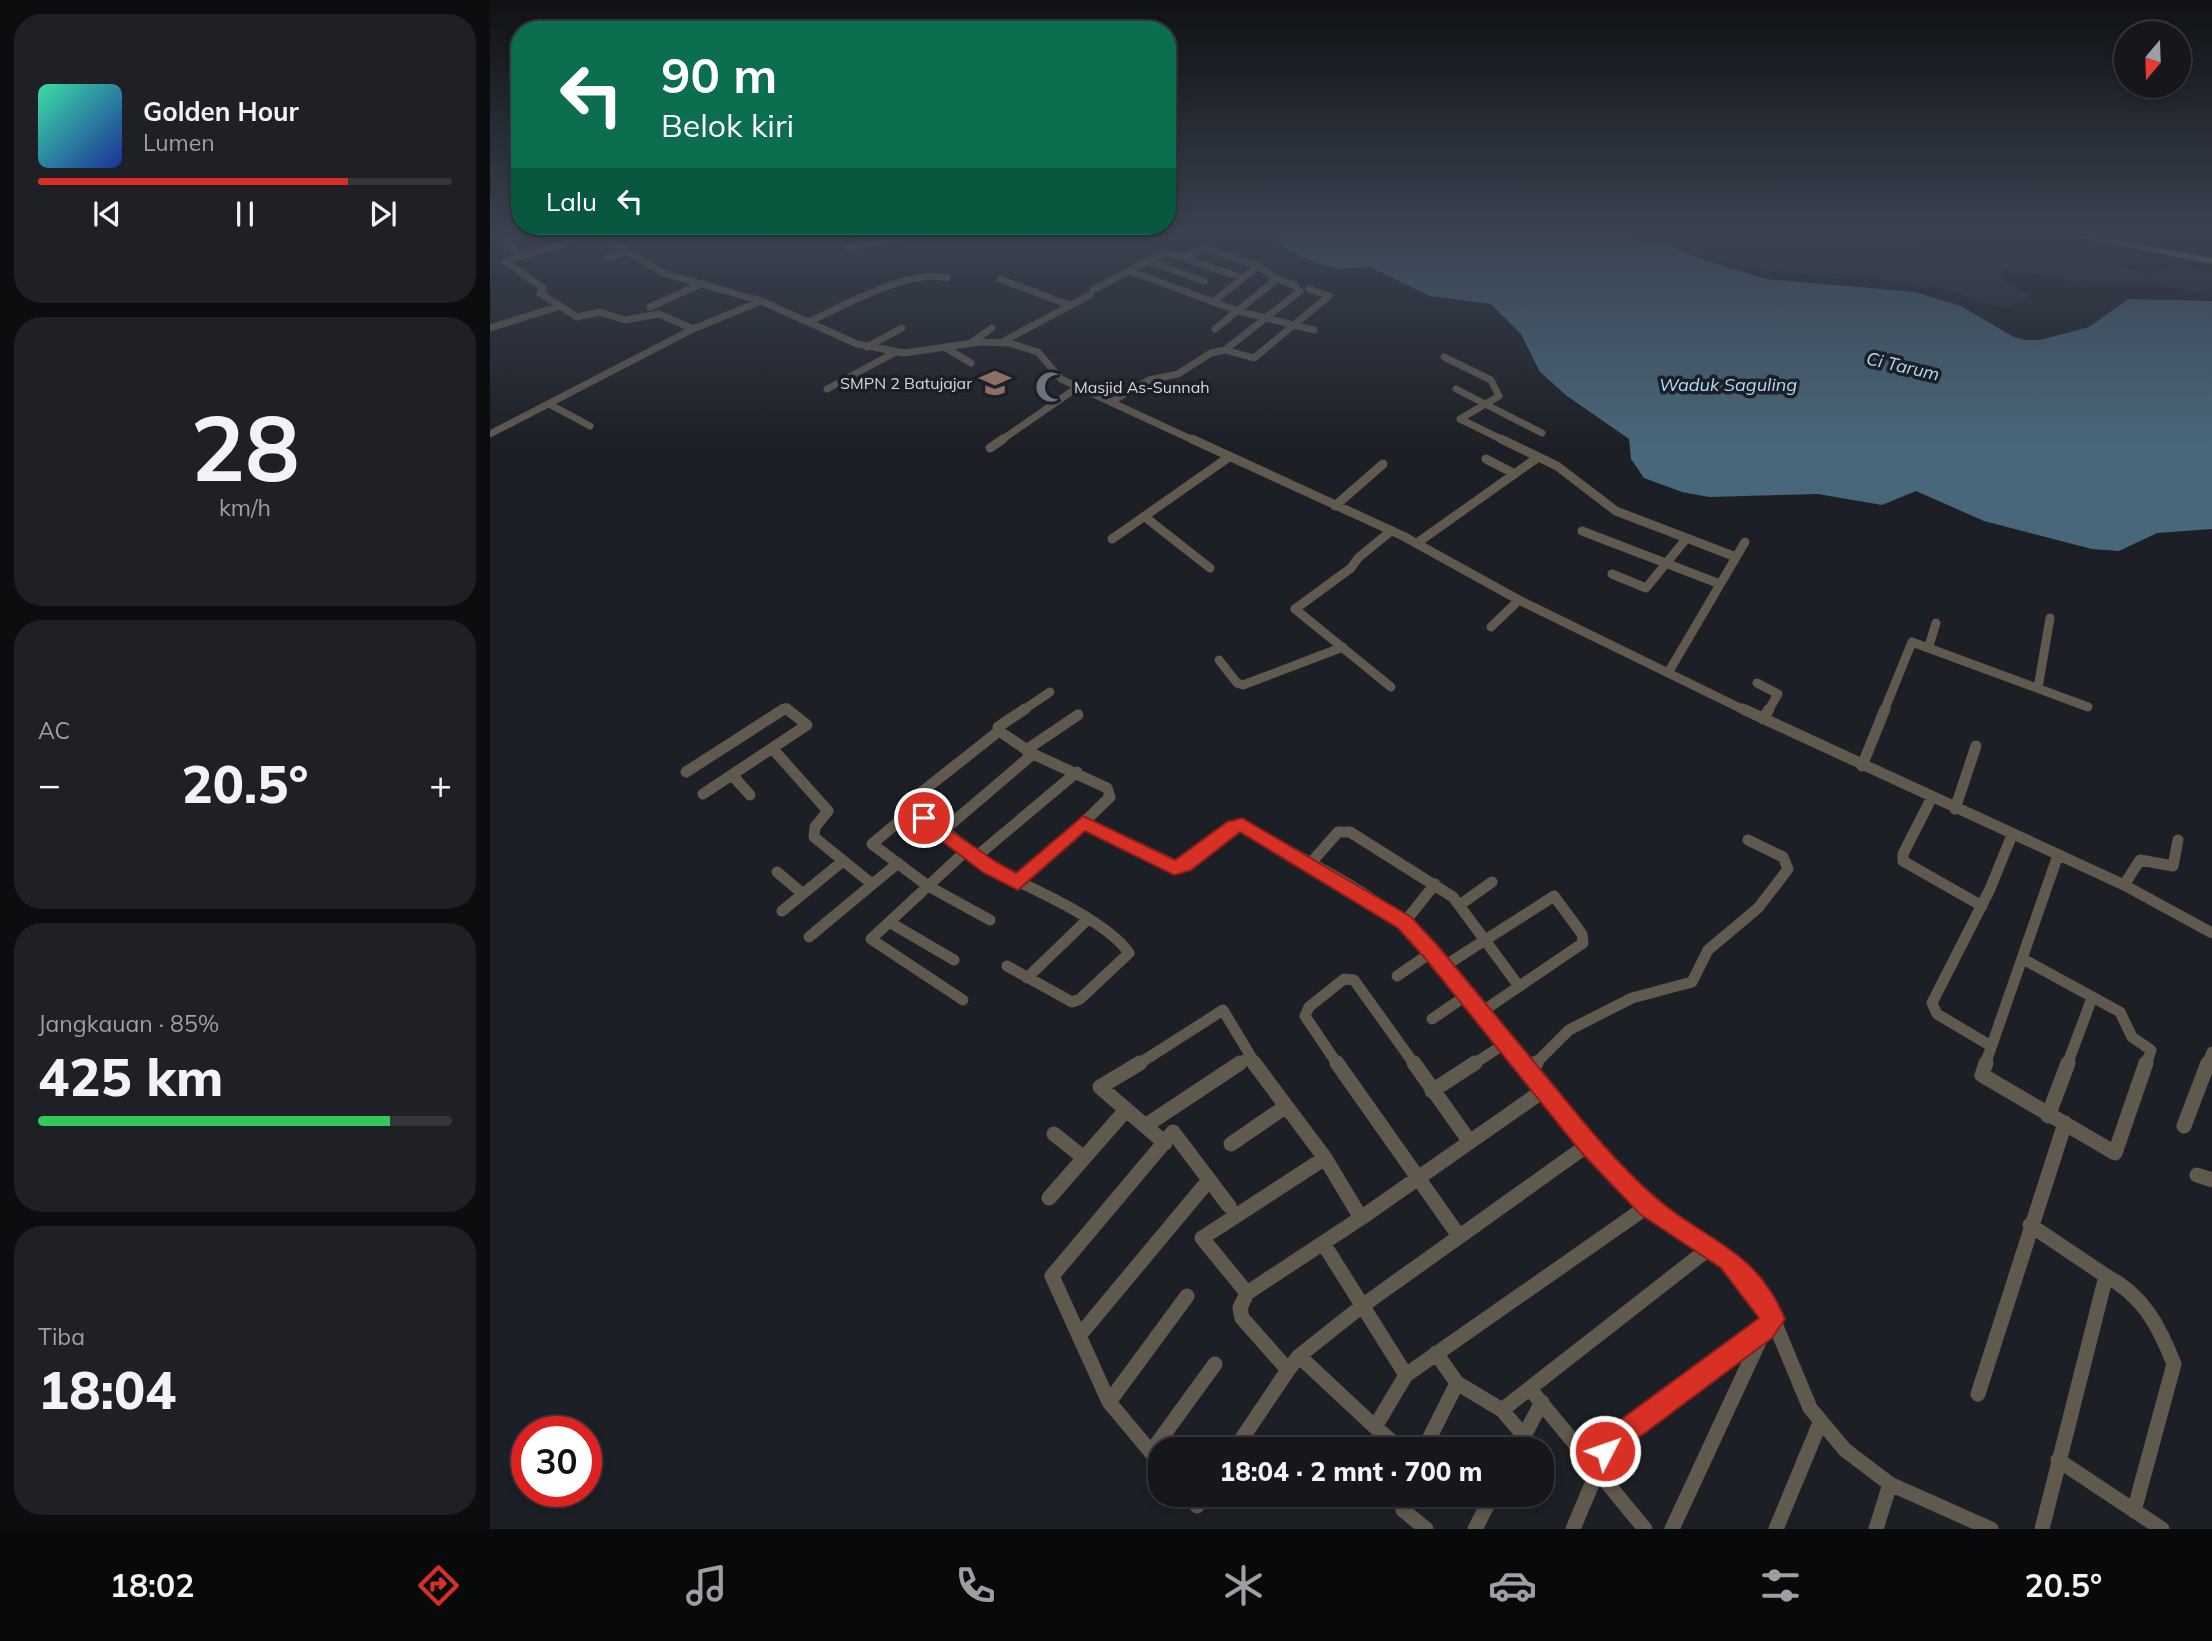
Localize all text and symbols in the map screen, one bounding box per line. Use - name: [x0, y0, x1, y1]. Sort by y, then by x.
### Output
- north arrow: [2114, 21, 2191, 98]
- map controls: [2114, 21, 2191, 98]
- text: 90 m: [661, 44, 777, 105]
- icon: left: [546, 49, 637, 140]
- text: Golden Hour: [143, 95, 299, 128]
- text: Belok kiri: [661, 105, 794, 145]
- text: Lumen: [143, 128, 215, 157]
- icon: left: [611, 182, 649, 220]
- text: Lalu: [546, 185, 597, 218]
- icon: previous: [88, 195, 126, 233]
- icon: pause: [226, 195, 264, 233]
- icon: next: [364, 195, 402, 233]
- water label: Ci Tarum: [1864, 346, 1942, 386]
- school or university icon: SMPN 2 Batujajar: [978, 366, 1012, 400]
- mosque icon: Masjid As-Sunnah: [1034, 370, 1068, 404]
- place label: SMPN 2 Batujajar: [840, 373, 972, 393]
- water label: Waduk Saguling: [1659, 373, 1797, 396]
- place label: Masjid As-Sunnah: [1074, 377, 1210, 397]
- text: 28: [190, 390, 300, 504]
- text: km/h: [219, 493, 271, 522]
- text: AC: [38, 716, 70, 745]
- text: 20.5°: [181, 751, 309, 816]
- text: −: [38, 760, 61, 808]
- text: +: [429, 760, 452, 808]
- pin: [894, 788, 954, 848]
- icon: arrive: [905, 799, 943, 837]
- text: Jangkauan · 85%: [38, 1009, 219, 1038]
- text: 425 km: [38, 1044, 223, 1109]
- text: Tiba: [38, 1322, 85, 1351]
- text: 18:04: [38, 1357, 176, 1422]
- position arrow: [1568, 1414, 1642, 1488]
- speed limit sign: 30: [511, 1416, 602, 1507]
- text: 18:04 · 2 mnt · 700 m: [1220, 1455, 1482, 1488]
- icon: directions: [414, 1561, 463, 1610]
- icon: music: [682, 1561, 731, 1610]
- icon: phone: [951, 1561, 1000, 1610]
- icon: climate: [1219, 1561, 1268, 1610]
- icon: car: [1488, 1561, 1537, 1610]
- icon: filters: [1756, 1561, 1805, 1610]
- text: 18:02: [110, 1565, 194, 1605]
- text: 20.5°: [2025, 1565, 2102, 1605]

